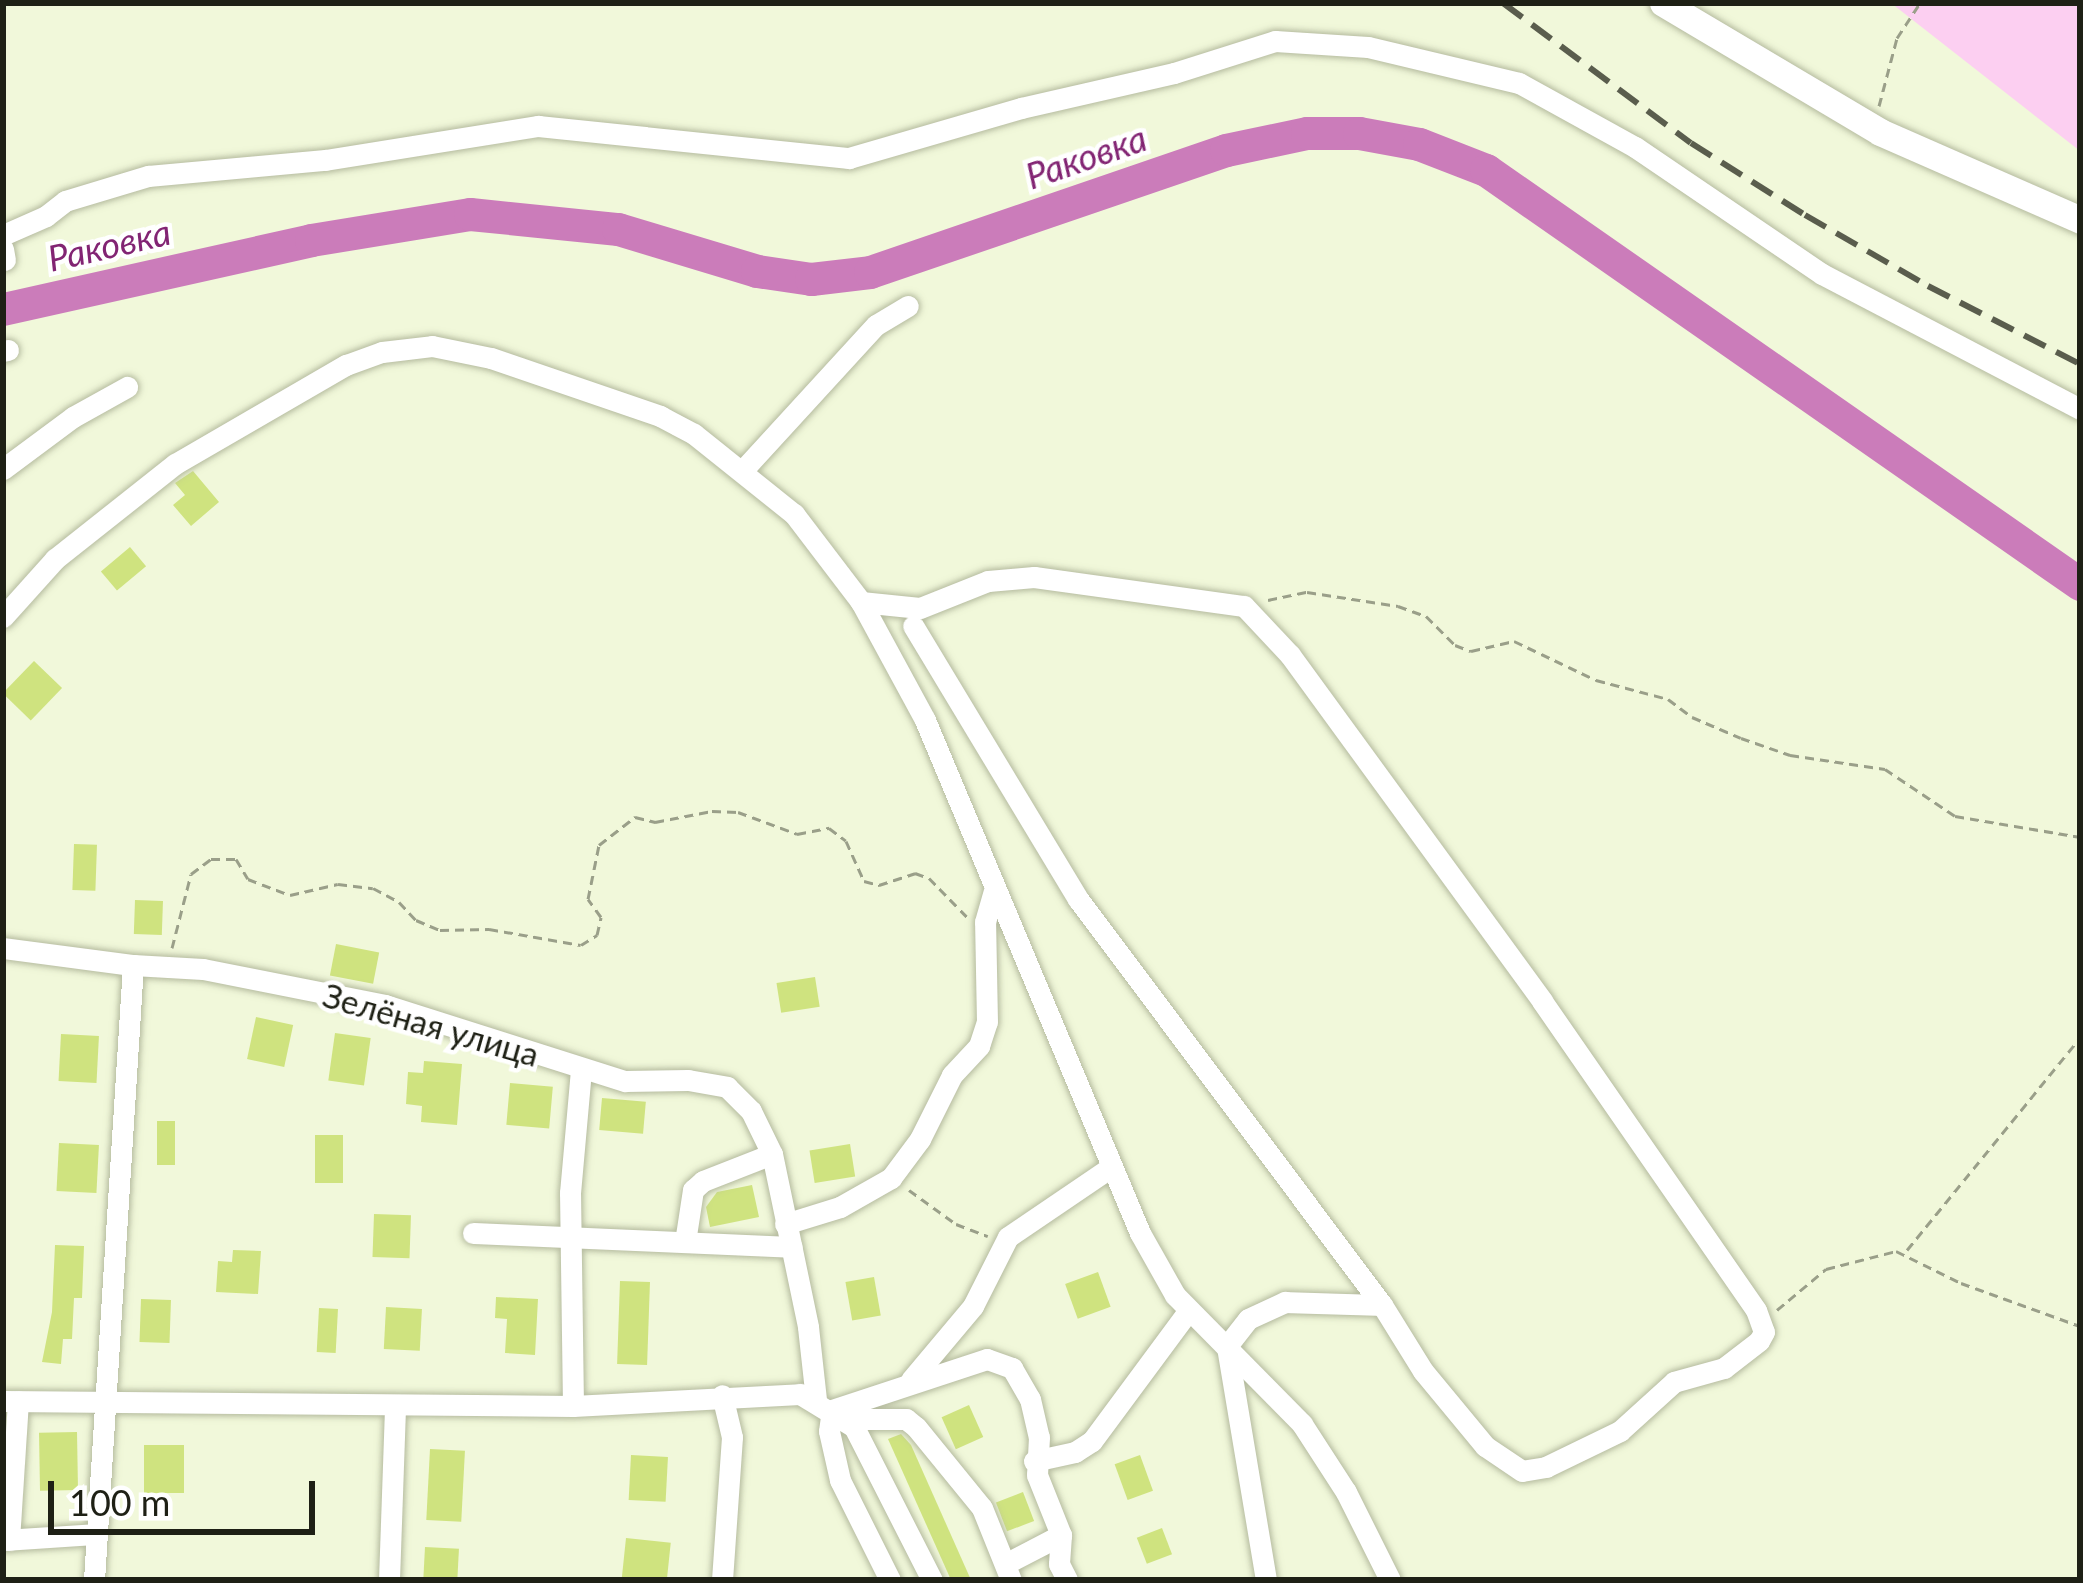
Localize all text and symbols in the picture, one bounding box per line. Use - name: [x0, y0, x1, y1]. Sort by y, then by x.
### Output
- water label: Раковка: [1020, 116, 1152, 198]
- water label: Раковка: [43, 210, 175, 280]
- street label: Зелёная улица: [318, 975, 544, 1075]
- scale bar: [54, 1457, 321, 1531]
- text: 100 m: [69, 1480, 170, 1524]

